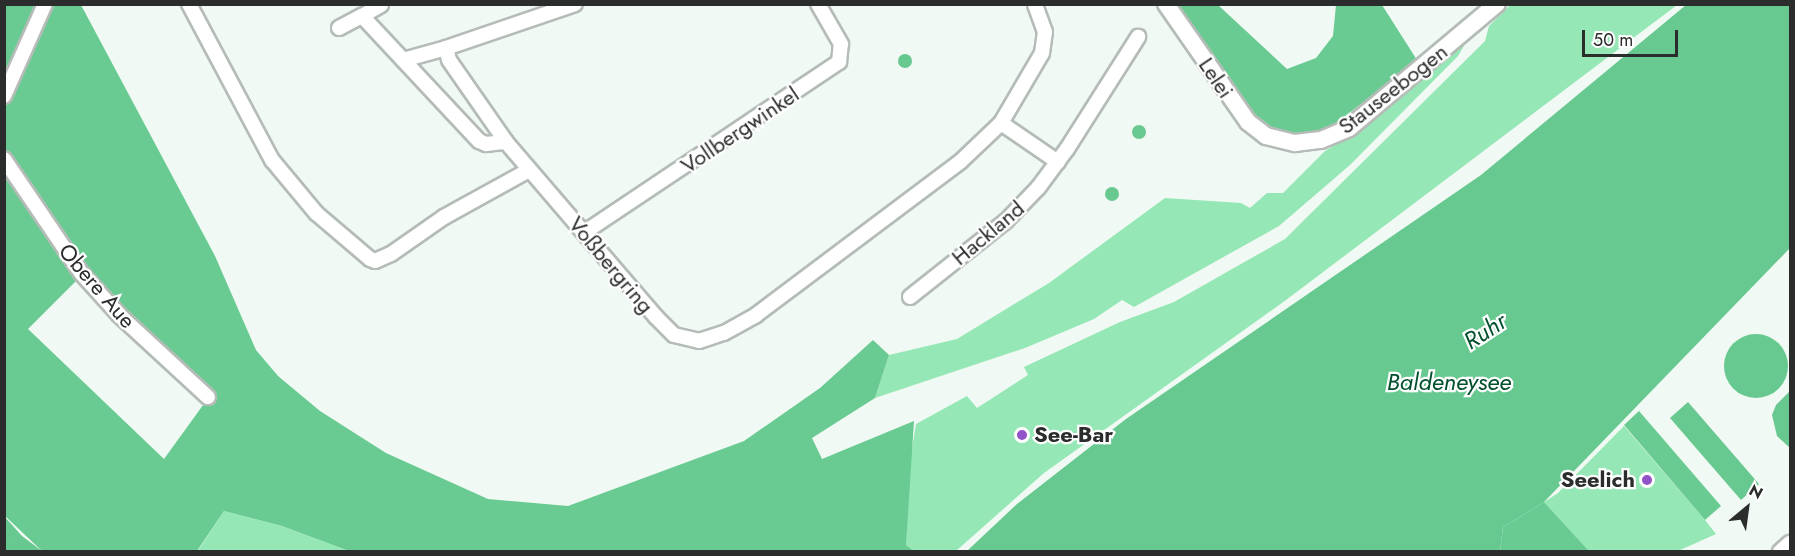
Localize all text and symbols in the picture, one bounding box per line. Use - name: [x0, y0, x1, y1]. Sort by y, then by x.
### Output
- scale bar: [1585, 18, 1681, 56]
- text: 50 m: [1593, 27, 1633, 53]
- street label: Stauseebogen: [1333, 38, 1453, 140]
- street label: Lelei: [1193, 53, 1239, 103]
- street label: Vollbergwinkel: [676, 81, 804, 179]
- street label: Hackland: [946, 195, 1030, 271]
- street label: Voßbergring: [563, 211, 659, 319]
- street label: Obere Aue: [53, 238, 141, 334]
- water label: Ruhr: [1458, 307, 1512, 355]
- water label: Baldeneysee: [1387, 368, 1511, 396]
- place label: See-Bar: [1034, 422, 1113, 448]
- marker: See-Bar: [1015, 428, 1029, 442]
- place label: Seelich: [1561, 467, 1635, 493]
- marker: Seelich: [1640, 473, 1654, 487]
- north arrow: [1717, 478, 1777, 538]
- text: N: [1745, 479, 1767, 505]

